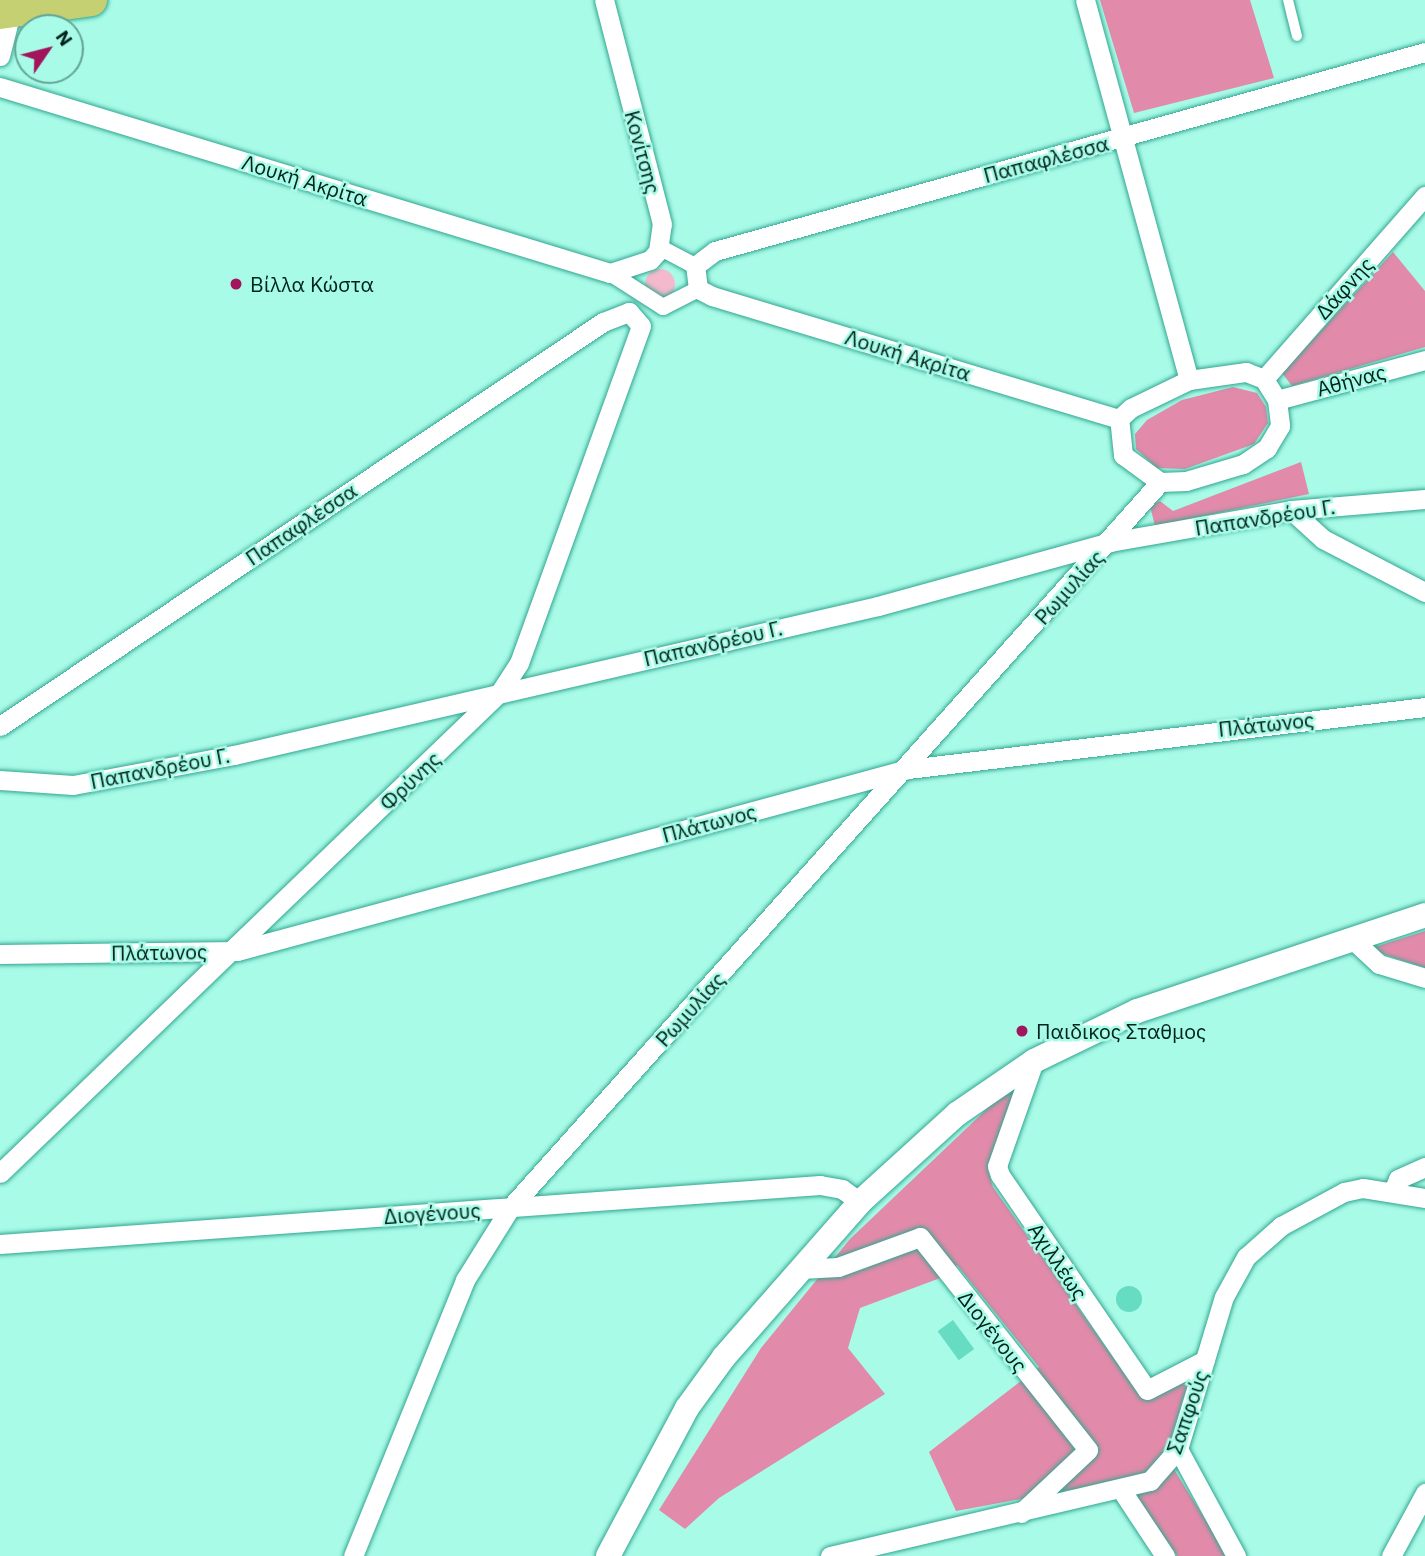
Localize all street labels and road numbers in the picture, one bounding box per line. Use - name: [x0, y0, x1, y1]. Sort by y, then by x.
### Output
- street label: Κονίτσης: [620, 108, 666, 196]
- street label: Παπαφλέσσα: [981, 130, 1111, 188]
- street label: Λουκή Ακρίτα: [239, 149, 371, 211]
- street label: Δάφνης: [1310, 252, 1378, 324]
- street label: Λουκή Ακρίτα: [842, 324, 974, 386]
- street label: Αθήνας: [1314, 359, 1388, 401]
- street label: Παπαφλέσσα: [241, 478, 361, 570]
- street label: Παπανδρέου Γ.: [1193, 493, 1337, 541]
- street label: Ρωμυλίας: [1029, 544, 1109, 630]
- street label: Παπανδρέου Γ.: [641, 615, 785, 671]
- street label: Πλάτωνος: [1217, 706, 1315, 742]
- street label: Παπανδρέου Γ.: [88, 742, 232, 794]
- street label: Φρύνης: [374, 746, 446, 816]
- street label: Πλάτωνος: [659, 798, 759, 848]
- street label: Πλάτωνος: [111, 939, 207, 965]
- street label: Ρωμυλίας: [650, 966, 730, 1052]
- street label: Διογένους: [383, 1197, 481, 1229]
- street label: Αχιλλέως: [1023, 1218, 1093, 1304]
- street label: Διογένους: [953, 1285, 1033, 1377]
- street label: Σαπφούς: [1161, 1367, 1213, 1457]

